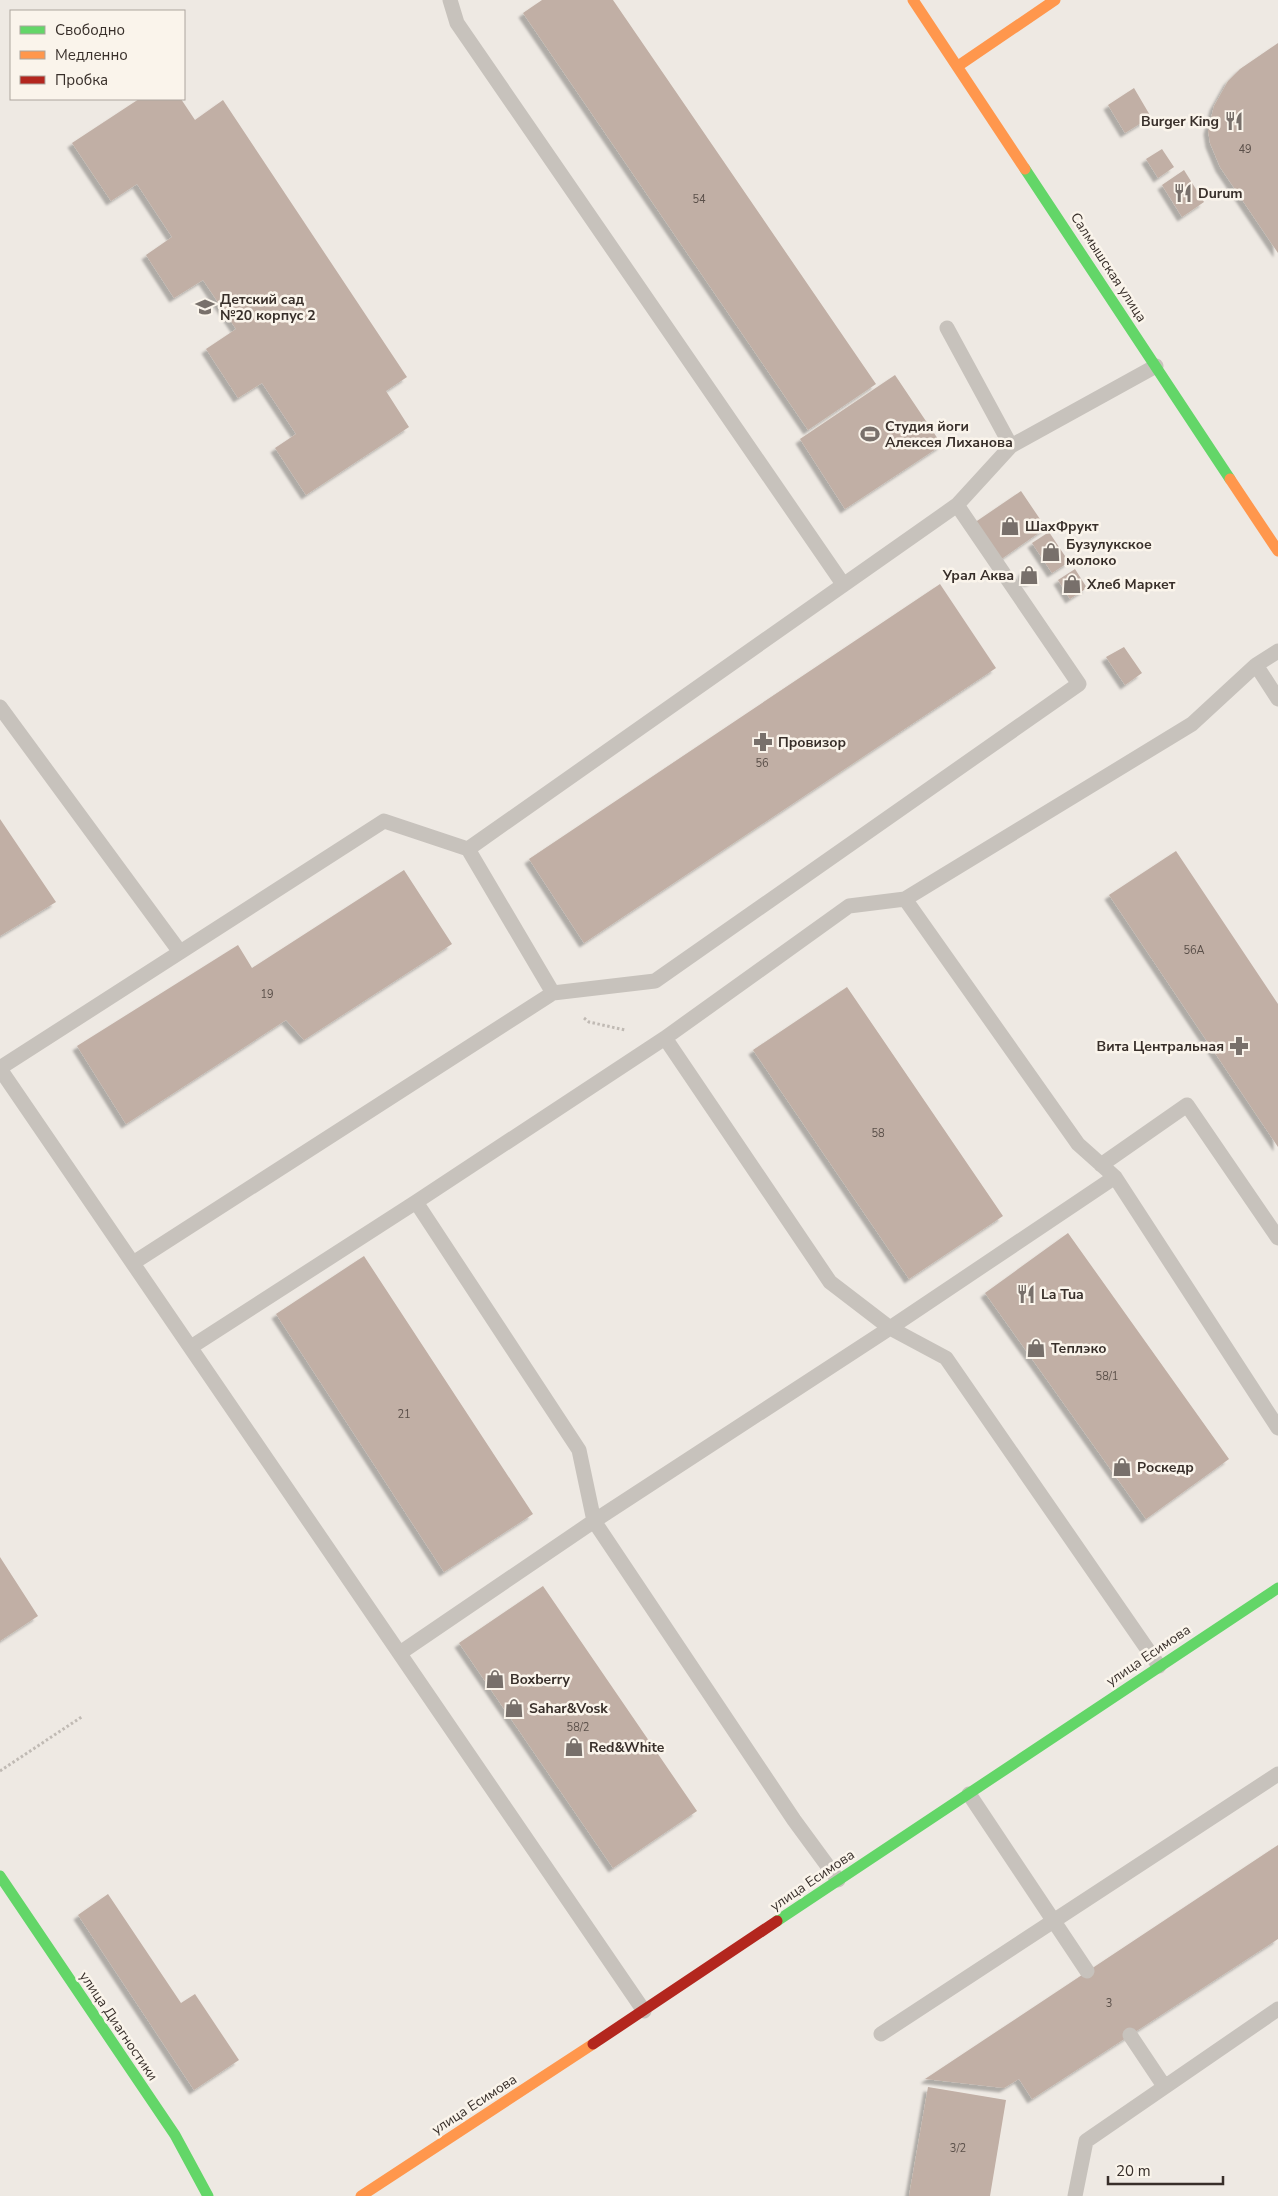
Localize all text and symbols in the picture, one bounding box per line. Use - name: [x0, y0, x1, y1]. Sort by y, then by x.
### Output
- legend: [10, 10, 185, 100]
- text: Свободно: [55, 20, 125, 40]
- text: Медленно: [55, 45, 128, 65]
- text: Пробка: [55, 70, 108, 90]
- restaurant icon: Burger King: [1223, 110, 1245, 132]
- place label: Burger King: [1141, 112, 1219, 131]
- house number: 49: [1238, 142, 1252, 157]
- restaurant icon: Durum: [1172, 182, 1194, 204]
- place label: Durum: [1198, 184, 1243, 203]
- house number: 54: [692, 192, 706, 207]
- street label: Салмышская улица: [1066, 209, 1151, 326]
- place label: Детский сад №20 корпус 2: [220, 290, 316, 325]
- school or university icon: Детский сад №20 корпус 2: [194, 296, 216, 318]
- place label: Студия йоги Алексея Лиханова: [885, 417, 1013, 452]
- sports icon: Студия йоги Алексея Лиханова: [859, 423, 881, 445]
- shop icon: ШахФрукт: [999, 515, 1021, 537]
- place label: ШахФрукт: [1025, 517, 1099, 536]
- place label: Бузулукское молоко: [1066, 535, 1152, 570]
- shop icon: Бузулукское молоко: [1040, 541, 1062, 563]
- shop icon: Урал Аква: [1018, 564, 1040, 586]
- place label: Урал Аква: [942, 566, 1014, 585]
- shop icon: Хлеб Маркет: [1061, 573, 1083, 595]
- place label: Хлеб Маркет: [1086, 575, 1176, 594]
- pharmacy icon: Провизор: [752, 731, 774, 753]
- place label: Провизор: [778, 733, 846, 752]
- house number: 56: [755, 756, 769, 771]
- house number: 56А: [1183, 943, 1205, 958]
- house number: 19: [260, 987, 274, 1002]
- pharmacy icon: Вита Центральная: [1228, 1035, 1250, 1057]
- place label: Вита Центральная: [1097, 1037, 1224, 1056]
- house number: 58: [871, 1126, 885, 1141]
- restaurant icon: La Tua: [1015, 1283, 1037, 1305]
- place label: La Tua: [1041, 1285, 1084, 1304]
- shop icon: Теплэко: [1025, 1337, 1047, 1359]
- place label: Теплэко: [1051, 1339, 1106, 1358]
- house number: 58/1: [1096, 1369, 1118, 1384]
- house number: 21: [397, 1407, 411, 1422]
- shop icon: Роскедр: [1111, 1456, 1133, 1478]
- place label: Роскедр: [1137, 1458, 1194, 1477]
- street label: улица Есимова: [1102, 1620, 1194, 1691]
- shop icon: Boxberry: [484, 1668, 506, 1690]
- place label: Boxberry: [510, 1670, 571, 1689]
- shop icon: Sahar&Vosk: [503, 1697, 525, 1719]
- place label: Sahar&Vosk: [529, 1699, 608, 1718]
- house number: 58/2: [567, 1720, 589, 1735]
- shop icon: Red&White: [563, 1736, 585, 1758]
- place label: Red&White: [589, 1738, 665, 1757]
- street label: улица Есимова: [766, 1845, 858, 1916]
- street label: улица Диагностики: [75, 1968, 162, 2085]
- house number: 3: [1106, 1996, 1112, 2011]
- street label: улица Есимова: [428, 2070, 521, 2139]
- house number: 3/2: [950, 2141, 966, 2156]
- scale bar: [1108, 2154, 1223, 2186]
- text: 20 m: [1116, 2161, 1151, 2181]

